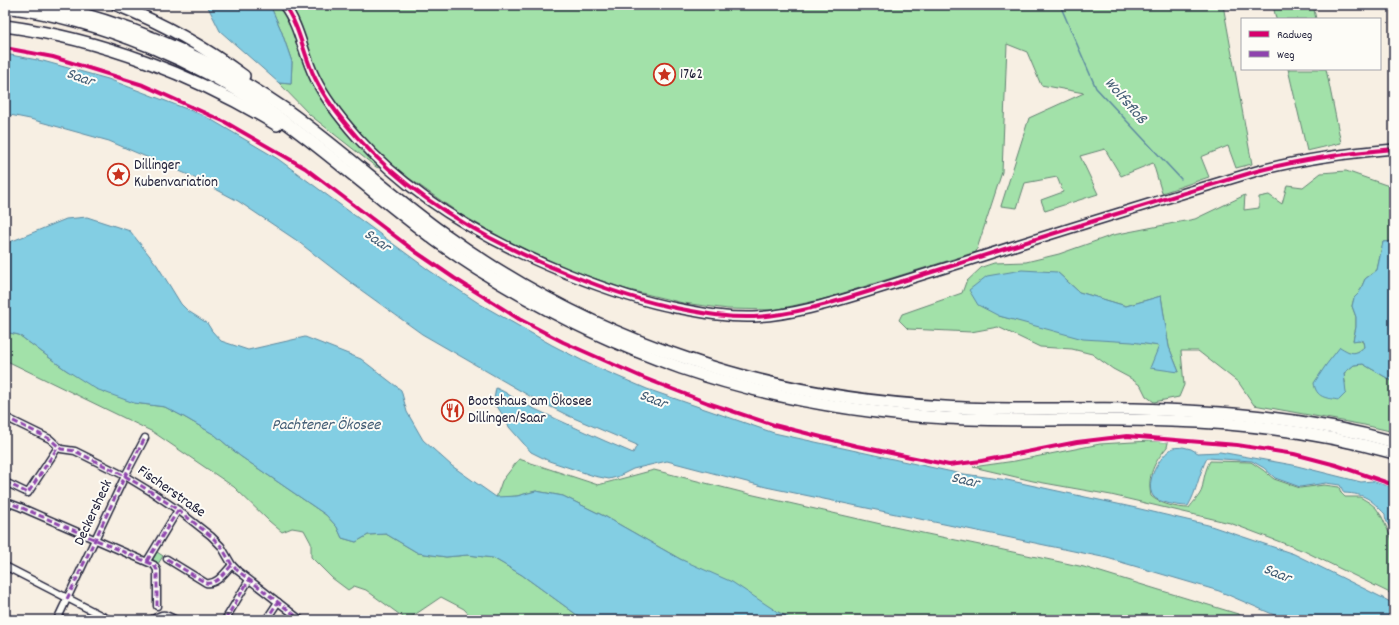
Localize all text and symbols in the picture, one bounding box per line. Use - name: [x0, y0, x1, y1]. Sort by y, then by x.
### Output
- legend: [1241, 18, 1381, 70]
- text: Radweg: [1277, 27, 1312, 44]
- text: Weg: [1277, 47, 1294, 64]
- water label: Saar: [63, 62, 99, 94]
- place icon: 1762: [651, 62, 677, 88]
- place label: 1762: [680, 64, 703, 86]
- water label: Wolfsfloß: [1098, 73, 1153, 130]
- place label: Dillinger Kubenvariation: [134, 155, 218, 194]
- place icon: Dillinger Kubenvariation: [106, 162, 132, 188]
- water label: Saar: [359, 224, 397, 260]
- water label: Saar: [636, 384, 672, 416]
- place label: Bootshaus am Ökosee Dillingen/Saar: [468, 391, 592, 430]
- restaurant icon: Bootshaus am Ökosee Dillingen/Saar: [440, 398, 466, 424]
- water label: Pachtener Ökosee: [272, 414, 381, 437]
- street label: Fischerstraße: [132, 460, 210, 524]
- water label: Saar: [949, 467, 983, 496]
- street label: Deckersheck: [69, 476, 119, 550]
- water label: Saar: [1260, 558, 1296, 591]

